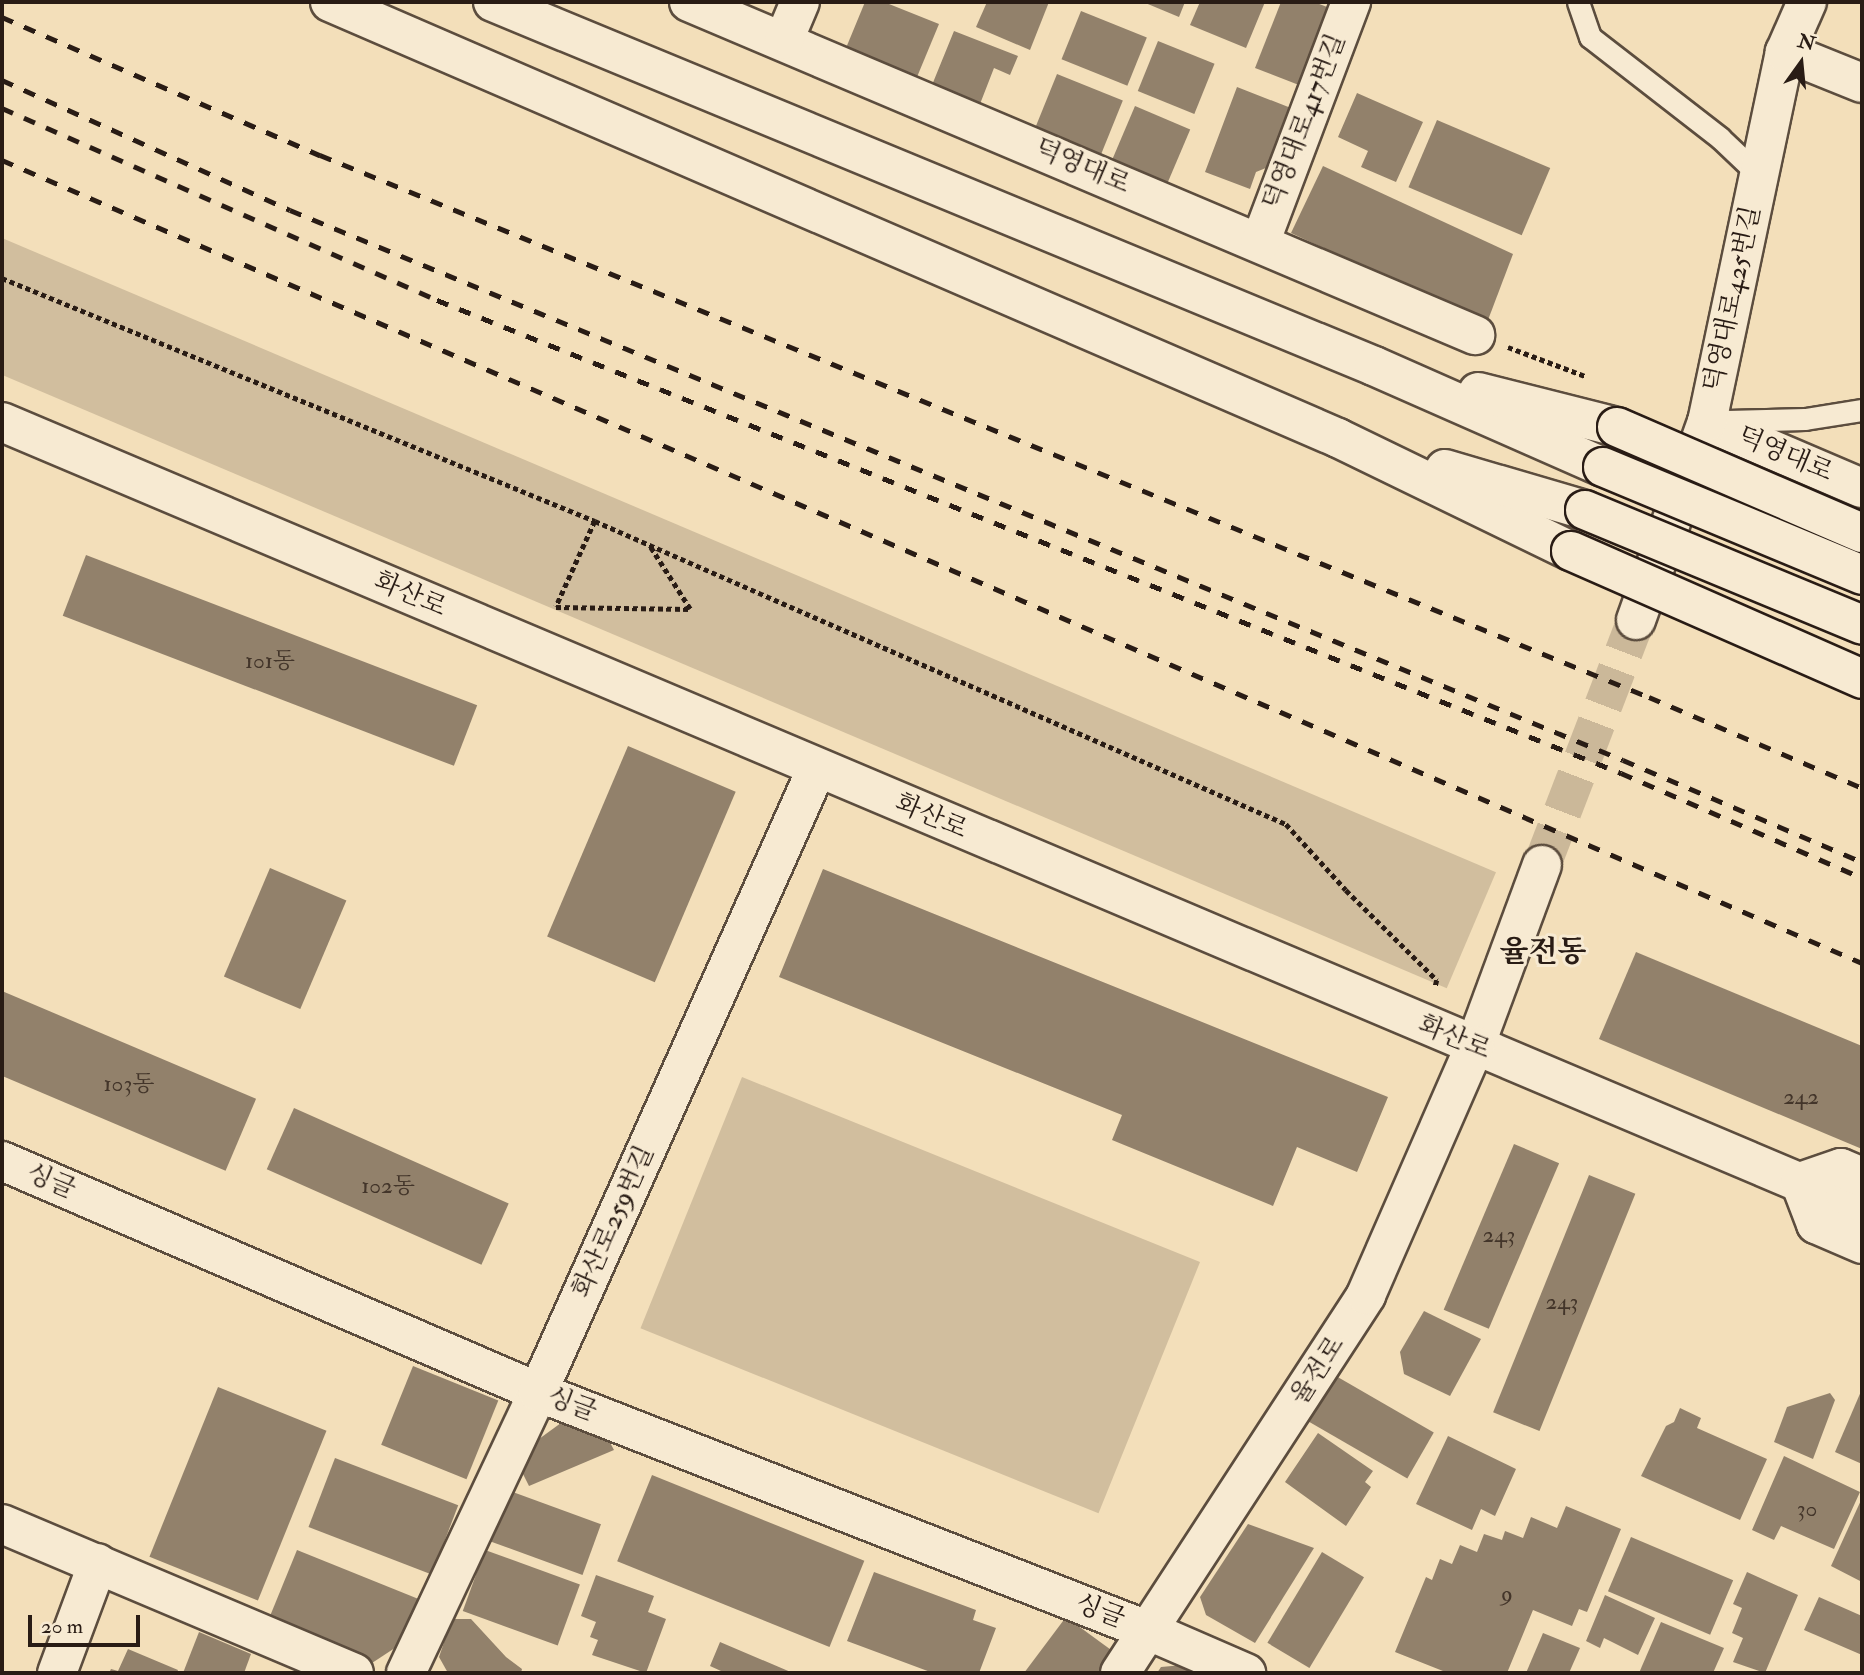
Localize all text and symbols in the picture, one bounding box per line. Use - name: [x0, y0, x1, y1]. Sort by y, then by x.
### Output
- north arrow: [1766, 28, 1836, 98]
- text: N: [1795, 29, 1818, 57]
- street label: 덕영대로417번길: [1257, 30, 1353, 214]
- street label: 덕영대로: [1030, 133, 1134, 201]
- street label: 덕영대로425번길: [1698, 203, 1768, 395]
- street label: 덕영대로: [1733, 421, 1837, 489]
- street label: 화산로: [369, 566, 451, 624]
- house number: 101동: [245, 647, 295, 675]
- street label: 화산로: [890, 788, 972, 846]
- district label: 율전동: [1500, 934, 1586, 970]
- street label: 화산로: [1413, 1009, 1495, 1067]
- house number: 103동: [104, 1070, 154, 1098]
- house number: 242: [1783, 1083, 1819, 1111]
- street label: 화산로259번길: [567, 1141, 661, 1303]
- street label: 싱글: [22, 1158, 80, 1206]
- house number: 102동: [361, 1172, 415, 1200]
- house number: 243: [1483, 1221, 1515, 1249]
- house number: 243: [1546, 1288, 1578, 1316]
- street label: 율전로: [1284, 1331, 1352, 1411]
- street label: 싱글: [543, 1381, 601, 1429]
- house number: 30: [1797, 1495, 1817, 1523]
- house number: 9: [1501, 1580, 1513, 1608]
- street label: 싱글: [1071, 1588, 1129, 1636]
- scale bar: [32, 1602, 144, 1646]
- text: 20 m: [41, 1613, 83, 1640]

